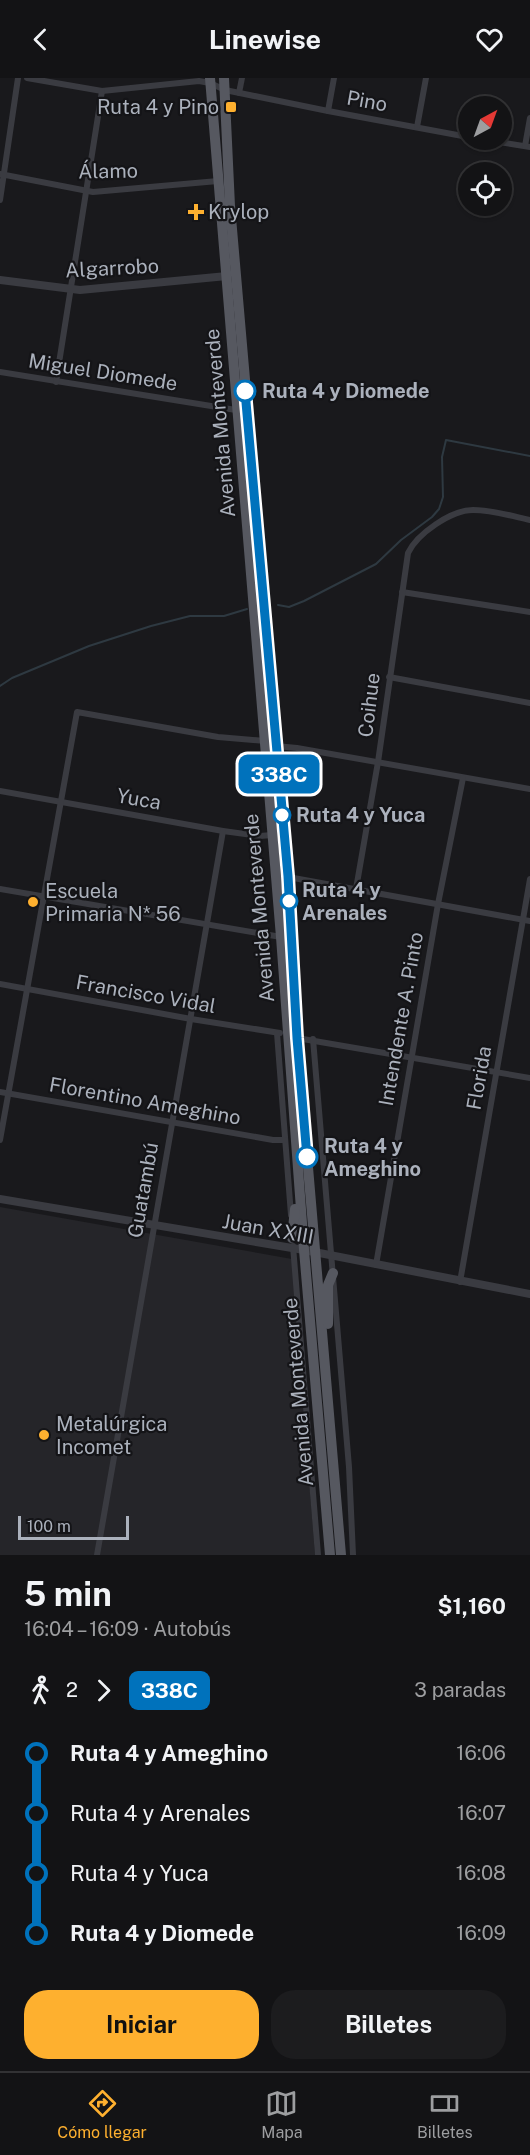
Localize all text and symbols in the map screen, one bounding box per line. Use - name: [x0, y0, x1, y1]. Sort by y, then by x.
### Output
- icon: back: [24, 23, 57, 56]
- text: Linewise: [209, 23, 321, 55]
- icon: heart: [473, 23, 506, 56]
- street label: Pino: [345, 86, 389, 116]
- place label: Ruta 4 y Pino: [97, 95, 219, 119]
- north arrow: [458, 96, 512, 150]
- map controls: [458, 96, 512, 216]
- marker: Ruta 4 y Pino: [224, 100, 238, 114]
- street label: Álamo: [78, 157, 138, 184]
- button: locate: [458, 162, 512, 216]
- place label: Krylop: [208, 200, 269, 224]
- marker: Krylop: [189, 205, 203, 219]
- street label: Algarrobo: [65, 254, 159, 282]
- street label: Avenida Monteverde: [200, 328, 240, 518]
- street label: Miguel Diomede: [27, 348, 179, 396]
- place label: Ruta 4 y Diomede: [262, 379, 429, 403]
- marker: Ruta 4 y Diomede: [234, 380, 256, 402]
- street label: Coihue: [353, 671, 385, 739]
- line badge: 338C: [237, 754, 321, 794]
- text: 338C: [251, 762, 307, 787]
- street label: Yuca: [115, 783, 163, 815]
- place label: Ruta 4 y Yuca: [296, 803, 425, 827]
- marker: Ruta 4 y Yuca: [273, 806, 291, 824]
- street label: Avenida Monteverde: [239, 813, 279, 1003]
- place label: Ruta 4 y Arenales: [302, 878, 387, 925]
- place label: Escuela Primaria N* 56: [45, 879, 181, 926]
- marker: Ruta 4 y Arenales: [280, 892, 298, 910]
- marker: Escuela Primaria N* 56: [26, 895, 40, 909]
- street label: Intendente A. Pinto: [374, 930, 428, 1108]
- street label: Francisco Vidal: [74, 970, 218, 1018]
- street label: Florida: [462, 1044, 496, 1112]
- street label: Florentino Ameghino: [47, 1072, 243, 1130]
- place label: Ruta 4 y Ameghino: [324, 1134, 421, 1181]
- street label: Guatambú: [123, 1140, 163, 1240]
- marker: Ruta 4 y Ameghino: [296, 1146, 318, 1168]
- street label: Juan XXIII: [220, 1209, 316, 1249]
- street label: Avenida Monteverde: [278, 1297, 318, 1487]
- place label: Metalúrgica Incomet: [56, 1412, 167, 1459]
- marker: Metalúrgica Incomet: [37, 1428, 51, 1442]
- scale bar: [18, 1513, 129, 1540]
- text: 100 m: [27, 1517, 71, 1536]
- text: 5 min: [24, 1575, 112, 1613]
- text: $1,160: [437, 1593, 506, 1619]
- text: 16:04 – 16:09 · Autobús: [24, 1617, 231, 1641]
- icon: walk: [24, 1674, 57, 1707]
- icon: forward: [87, 1674, 120, 1707]
- text: 2: [66, 1678, 78, 1702]
- text: 338C: [141, 1678, 198, 1703]
- text: 3 paradas: [414, 1678, 506, 1702]
- text: Ruta 4 y Ameghino: [70, 1740, 268, 1766]
- text: 16:06: [456, 1741, 506, 1765]
- text: Ruta 4 y Arenales: [70, 1800, 251, 1826]
- text: 16:07: [457, 1801, 506, 1825]
- text: Ruta 4 y Yuca: [70, 1860, 209, 1886]
- text: 16:08: [456, 1861, 506, 1885]
- text: Ruta 4 y Diomede: [70, 1920, 254, 1946]
- text: 16:09: [456, 1921, 506, 1945]
- button: Iniciar: [24, 1990, 259, 2059]
- button: Billetes: [271, 1990, 506, 2059]
- tab: Cómo llegar: [57, 2087, 147, 2142]
- tab: Mapa: [261, 2087, 303, 2142]
- tab: Billetes: [417, 2087, 473, 2142]

